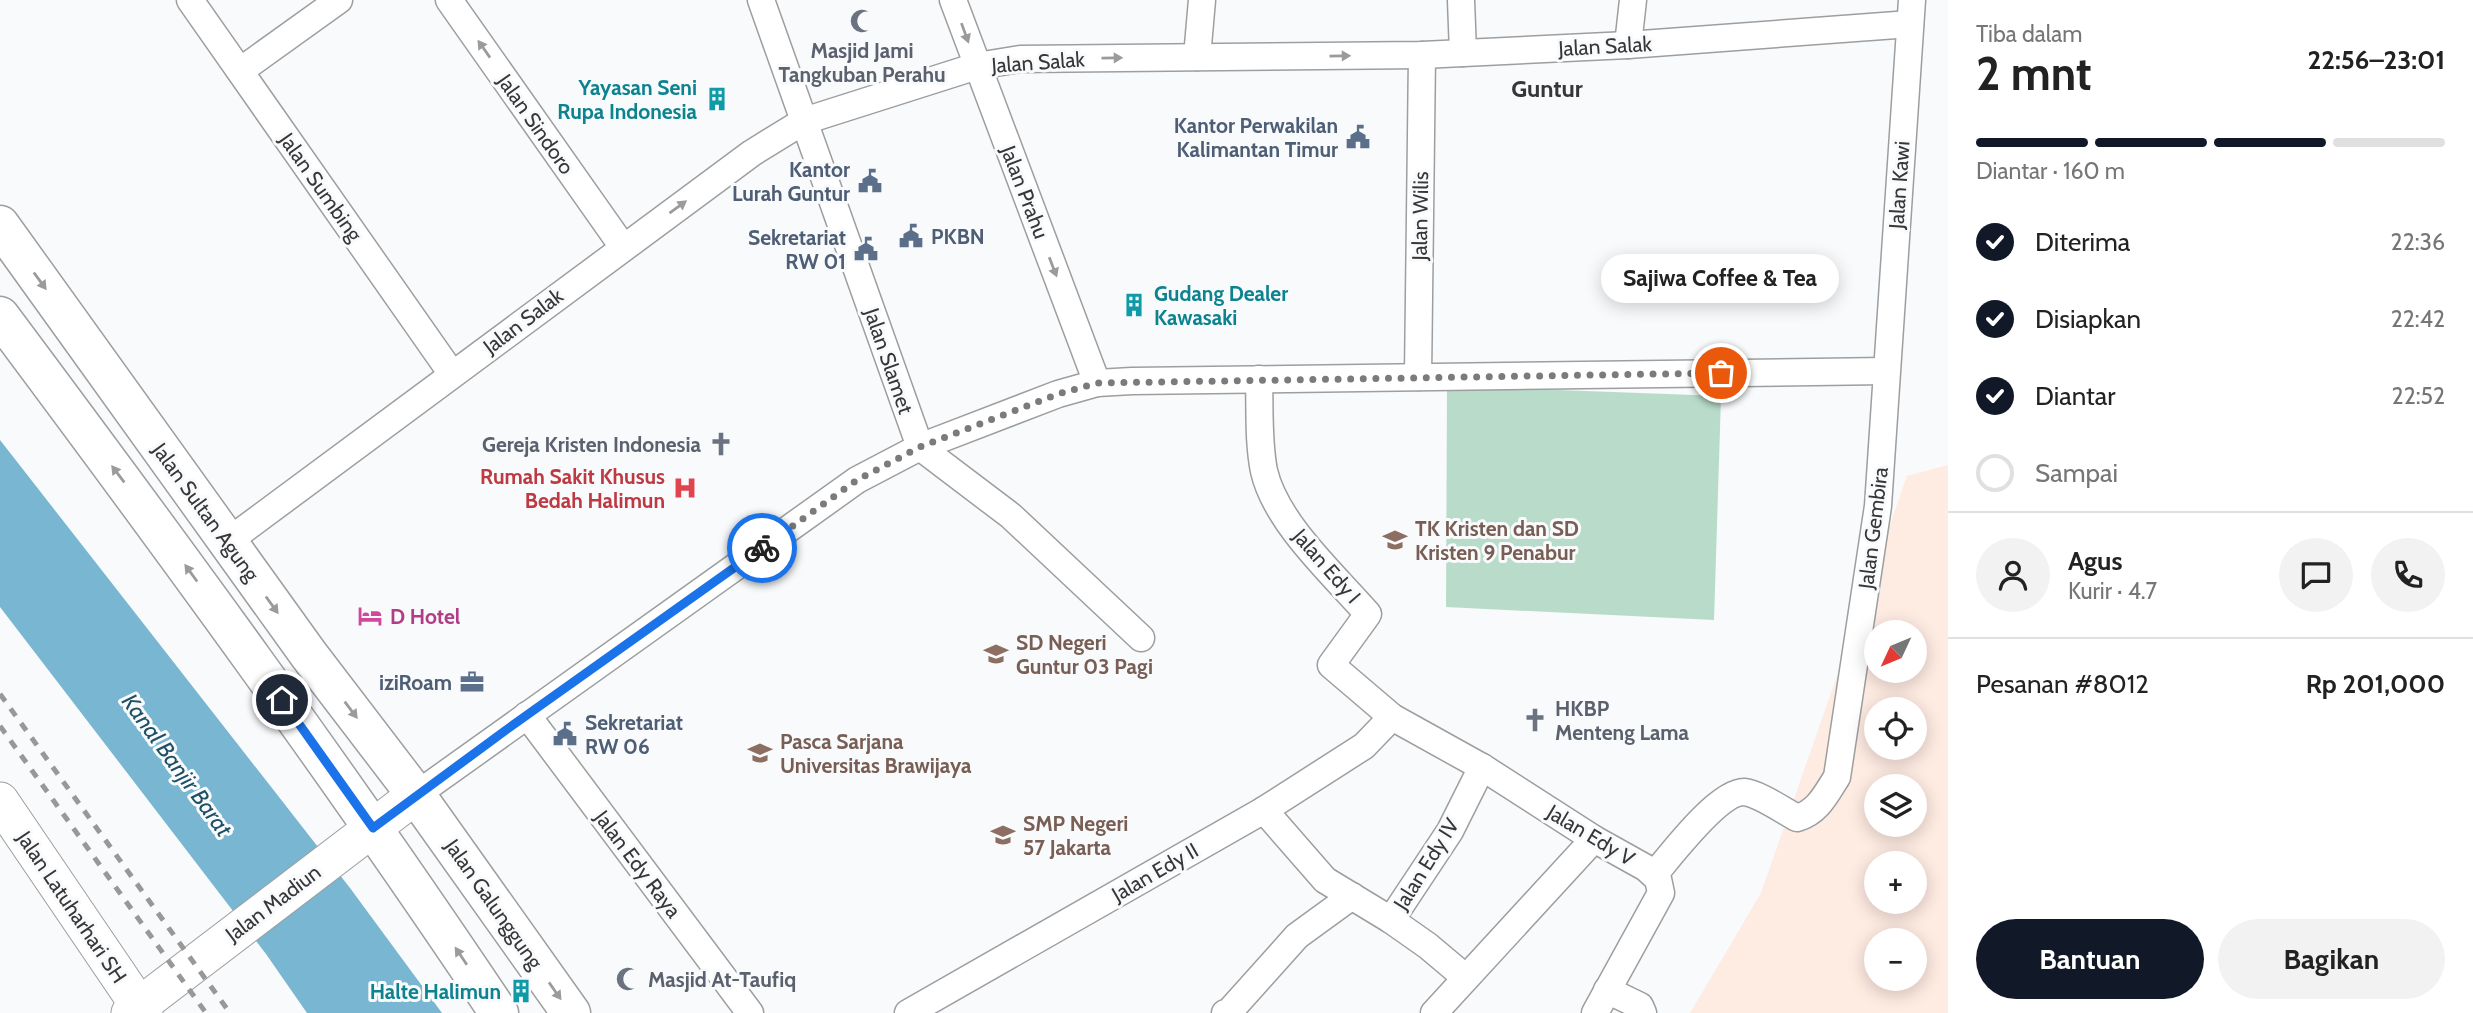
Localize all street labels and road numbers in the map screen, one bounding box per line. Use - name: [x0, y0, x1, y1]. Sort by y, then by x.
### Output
- street label: Jalan Salak: [1557, 31, 1653, 61]
- street label: Jalan Salak: [989, 46, 1086, 78]
- street label: Jalan Sindoro: [492, 68, 580, 179]
- street label: Jalan Sumbing: [274, 127, 368, 246]
- street label: Jalan Kawi: [1883, 140, 1915, 231]
- street label: Jalan Prahu: [995, 141, 1054, 242]
- street label: Jalan Wilis: [1407, 171, 1433, 262]
- street label: Jalan Salak: [477, 283, 568, 360]
- street label: Jalan Slamet: [859, 304, 919, 417]
- street label: Jalan Sultan Agung: [147, 437, 265, 586]
- street label: Jalan Gembira: [1853, 466, 1893, 591]
- street label: Jalan Edy I: [1287, 523, 1366, 608]
- street label: Jalan Edy V: [1542, 799, 1640, 871]
- street label: Jalan Edy Raya: [589, 805, 686, 923]
- street label: Jalan Edy IV: [1388, 813, 1464, 915]
- street label: Jalan Latuharhari SH: [11, 826, 132, 988]
- street label: Jalan Galunggung: [439, 833, 548, 974]
- street label: Jalan Edy II: [1106, 837, 1203, 907]
- street label: Jalan Madiun: [220, 859, 325, 947]

